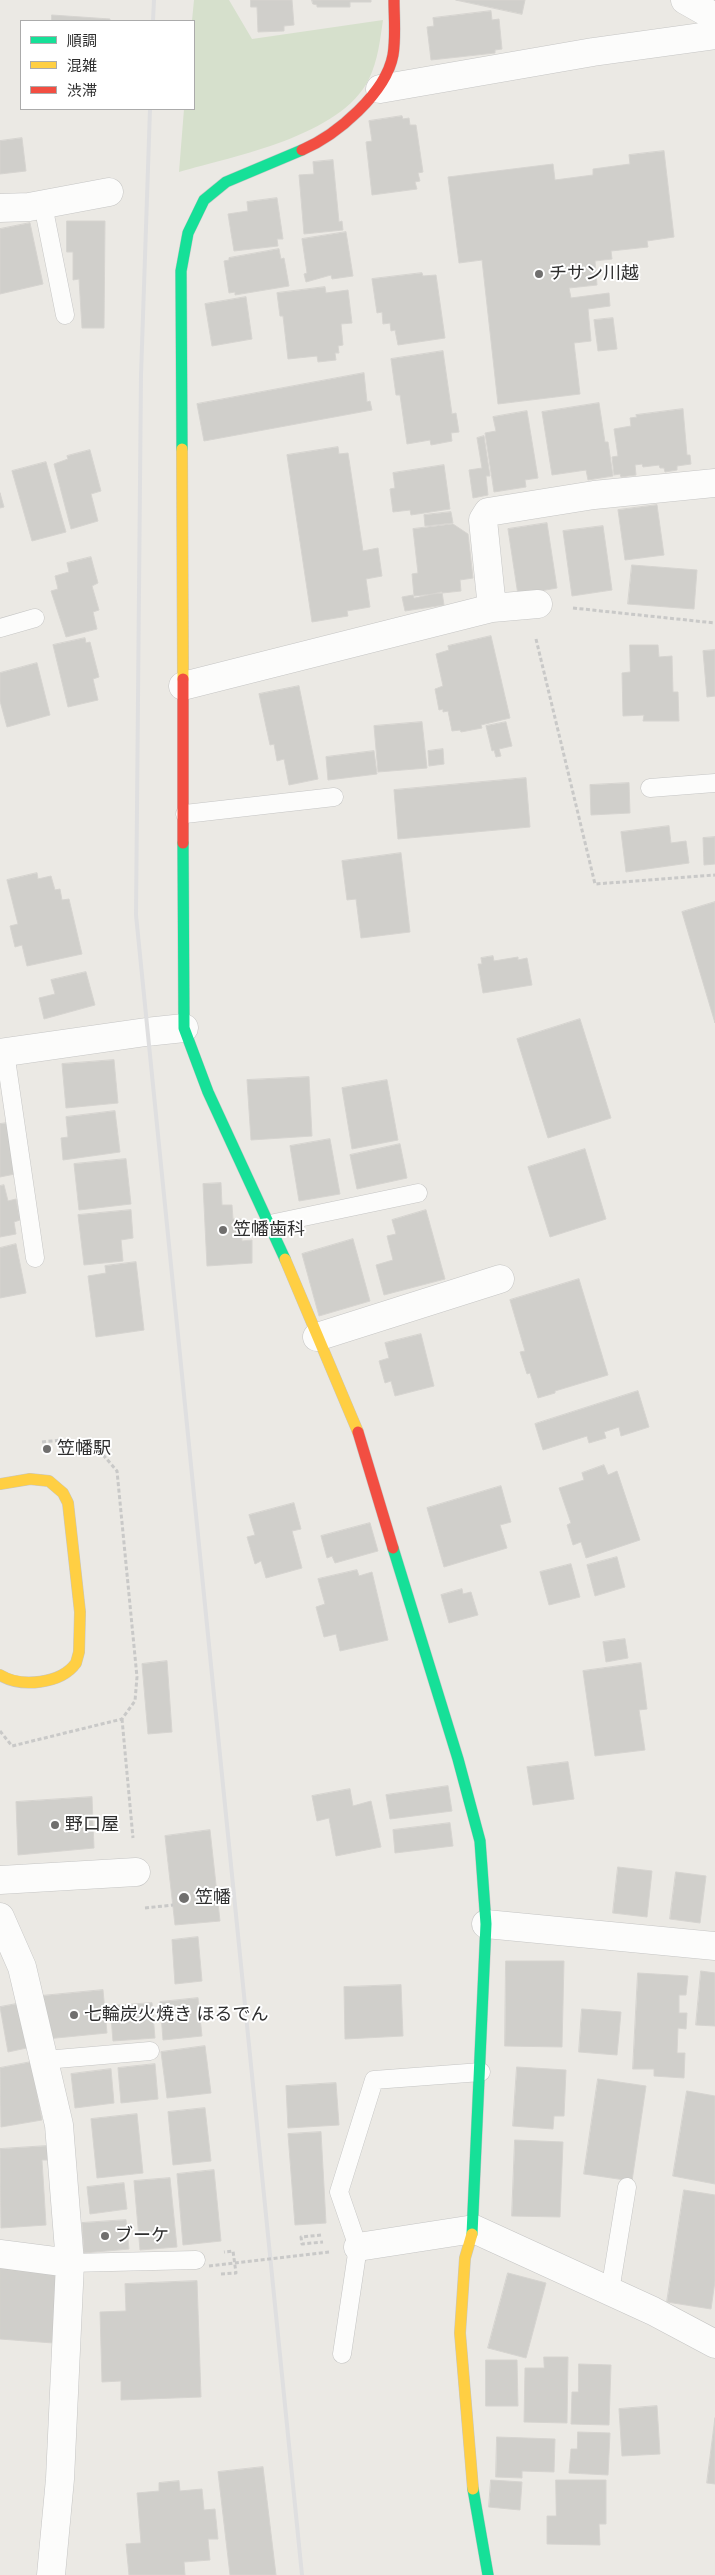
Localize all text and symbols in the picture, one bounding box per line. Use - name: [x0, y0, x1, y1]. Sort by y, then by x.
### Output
- legend: [20, 20, 195, 110]
- text: 順調: [67, 32, 97, 50]
- text: 混雑: [67, 57, 97, 75]
- text: 渋滞: [67, 82, 97, 100]
- place label: チサン川越: [549, 263, 639, 285]
- marker: チサン川越: [533, 268, 545, 280]
- place label: 笠幡歯科: [233, 1219, 305, 1241]
- marker: 笠幡歯科: [217, 1224, 229, 1236]
- place label: 笠幡駅: [57, 1438, 111, 1460]
- marker: 笠幡駅: [41, 1443, 53, 1455]
- place label: 野口屋: [65, 1814, 119, 1836]
- marker: 野口屋: [49, 1819, 61, 1831]
- place label: 笠幡: [195, 1887, 231, 1909]
- marker: 笠幡: [177, 1891, 191, 1905]
- place label: 七輪炭火焼き ほるでん: [84, 2004, 269, 2026]
- marker: 七輪炭火焼き ほるでん: [68, 2009, 80, 2021]
- place label: ブーケ: [115, 2225, 169, 2247]
- marker: ブーケ: [99, 2230, 111, 2242]

